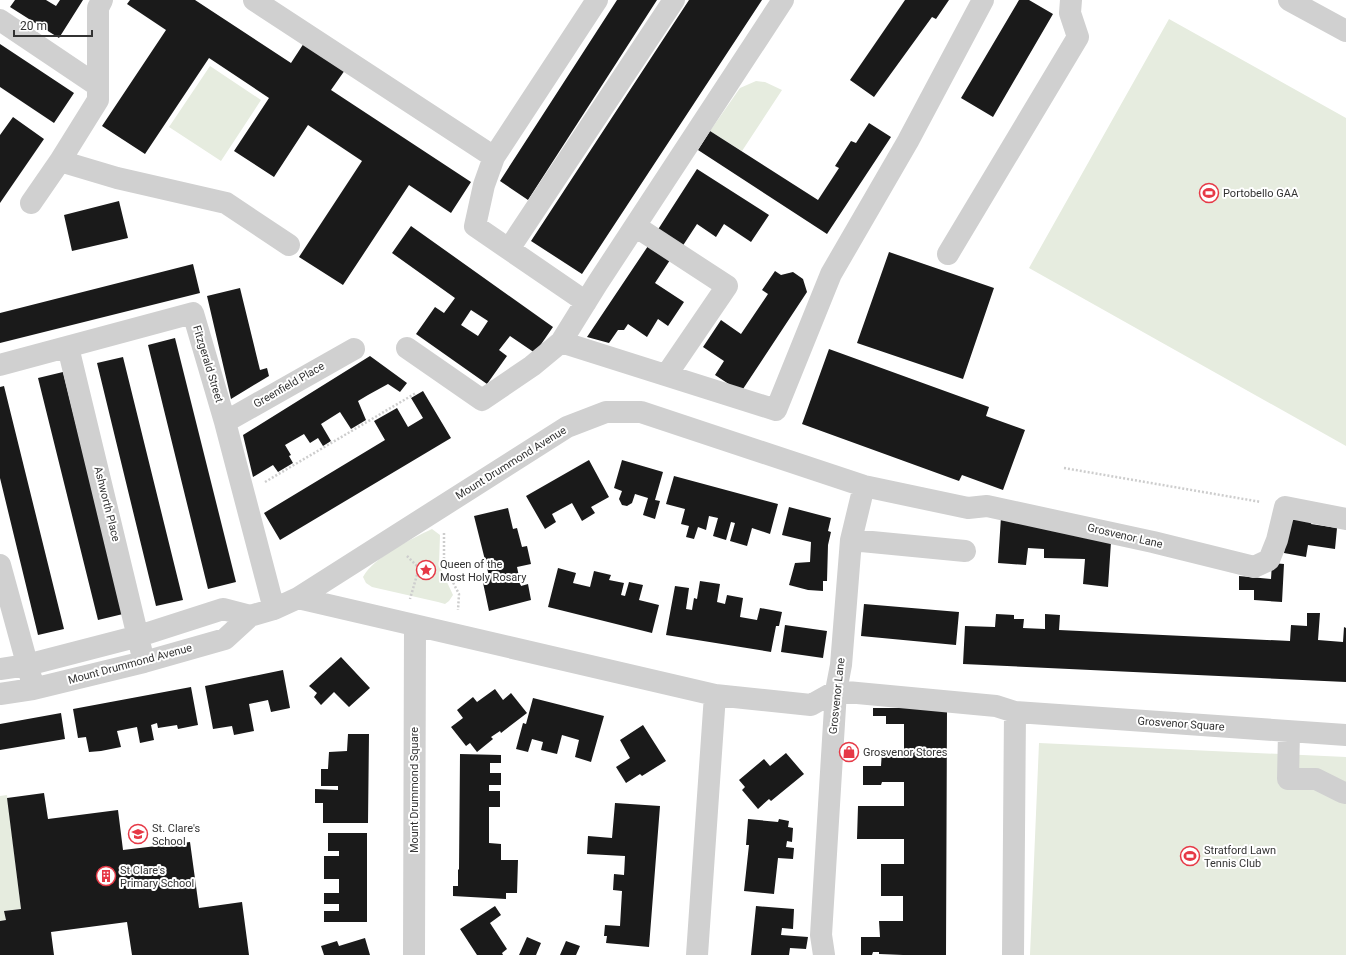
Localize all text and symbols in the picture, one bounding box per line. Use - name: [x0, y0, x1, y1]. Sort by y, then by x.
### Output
- scale bar: [14, 12, 92, 38]
- text: 20 m: [20, 19, 47, 33]
- sports icon: Portobello GAA: [1198, 182, 1220, 204]
- place label: Portobello GAA: [1223, 187, 1299, 200]
- street label: Fitzgerald Street: [190, 324, 226, 404]
- street label: Greenfield Place: [251, 359, 327, 411]
- street label: Mount Drummond Avenue: [453, 424, 569, 502]
- street label: Ashworth Place: [91, 465, 123, 543]
- street label: Grosvenor Lane: [1086, 521, 1164, 551]
- place label: Queen of the Most Holy Rosary: [440, 558, 527, 584]
- place icon: Queen of the Most Holy Rosary: [415, 559, 437, 581]
- street label: Mount Drummond Avenue: [67, 641, 194, 687]
- street label: Grosvenor Lane: [827, 657, 847, 735]
- street label: Grosvenor Square: [1137, 714, 1225, 734]
- street label: Mount Drummond Square: [408, 727, 421, 853]
- shop icon: Grosvenor Stores: [838, 741, 860, 763]
- place label: Grosvenor Stores: [863, 746, 948, 759]
- place label: St. Clare's School: [152, 822, 200, 848]
- school or university icon: St. Clare's School: [127, 823, 149, 845]
- place label: Stratford Lawn Tennis Club: [1204, 844, 1276, 870]
- sports icon: Stratford Lawn Tennis Club: [1179, 845, 1201, 867]
- place label: St Clare's Primary School: [120, 864, 194, 890]
- building icon: St Clare's Primary School: [95, 865, 117, 887]

